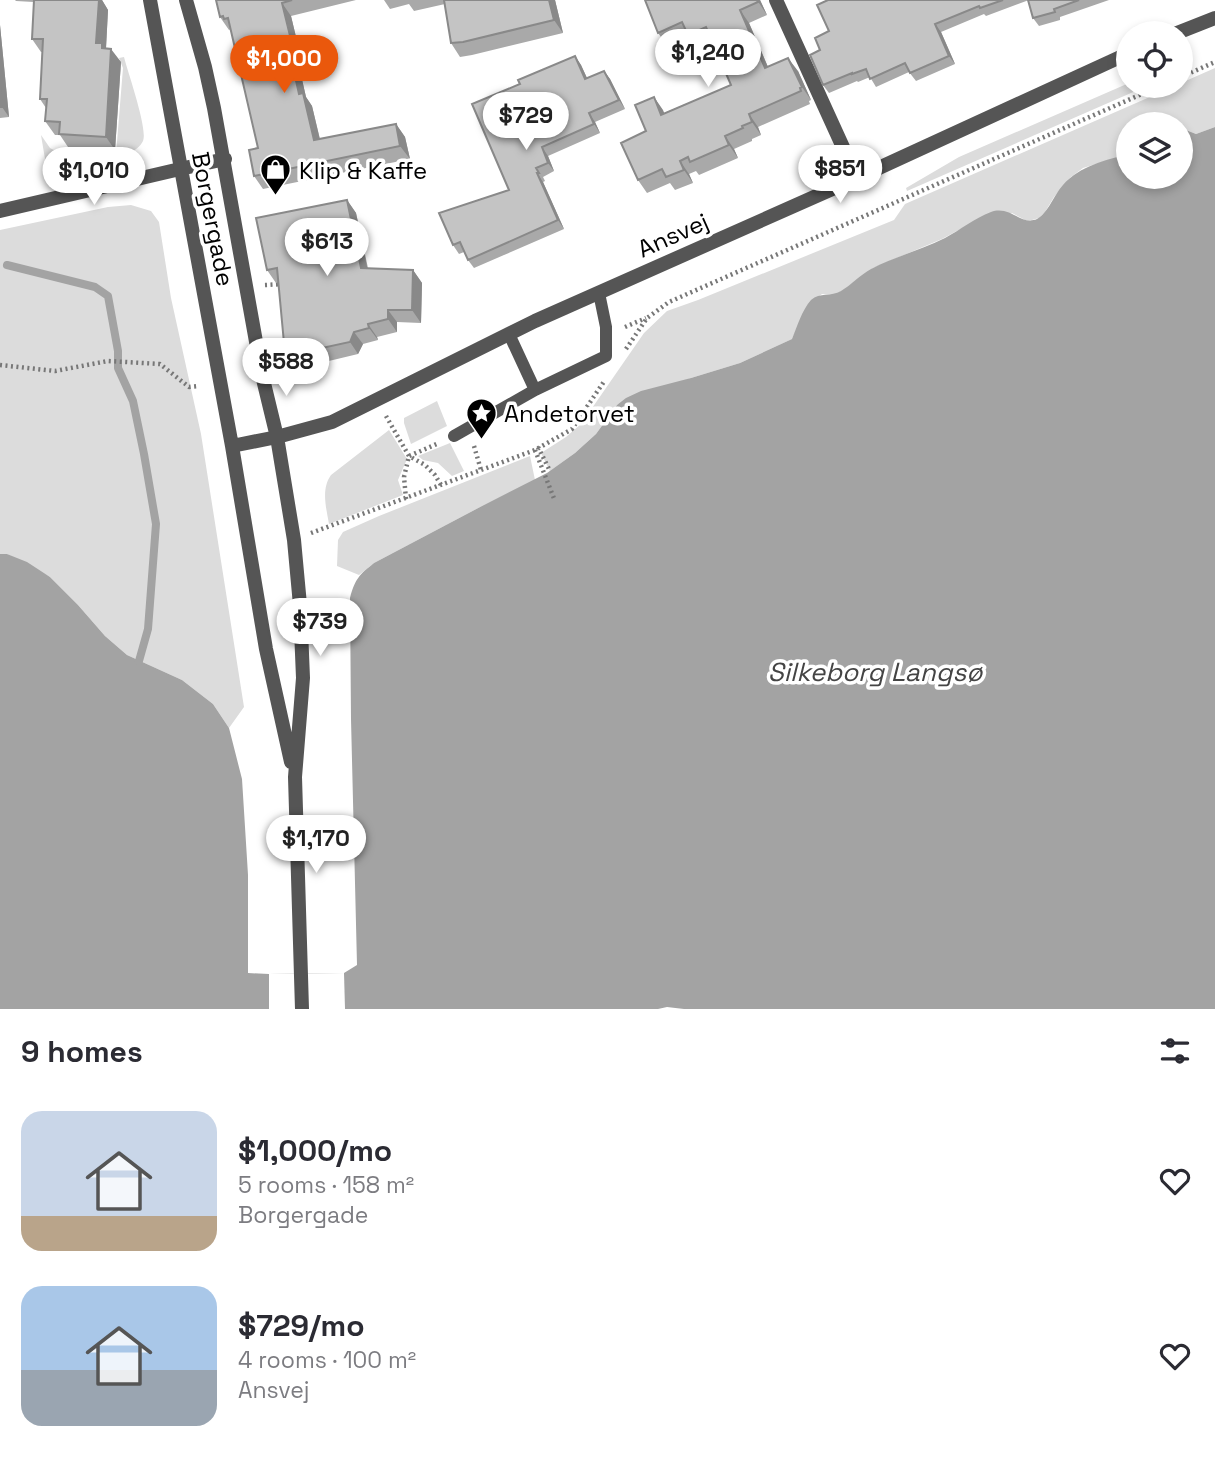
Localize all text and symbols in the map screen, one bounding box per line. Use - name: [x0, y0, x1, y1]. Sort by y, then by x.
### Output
- map controls: [1116, 21, 1193, 189]
- button: locate: [1116, 21, 1193, 98]
- pin: $1,240: [651, 29, 765, 89]
- pin: $1,000: [227, 36, 341, 95]
- text: $1,240: [671, 37, 745, 67]
- text: $1,000: [246, 43, 322, 73]
- pin: $729: [485, 92, 567, 152]
- text: $729: [499, 100, 553, 130]
- button: layers: [1116, 112, 1193, 189]
- pin: $851: [799, 146, 881, 205]
- pin: $1,010: [37, 148, 151, 207]
- street label: Borgergade: [185, 149, 241, 289]
- shop icon: Klip & Kaffe: [259, 153, 293, 197]
- text: $851: [814, 153, 866, 183]
- text: $1,010: [58, 155, 130, 185]
- place label: Klip & Kaffe: [299, 155, 427, 186]
- street label: Ansvej: [633, 206, 713, 264]
- pin: $613: [286, 218, 368, 278]
- text: $613: [301, 226, 353, 256]
- pin: $588: [245, 338, 327, 398]
- text: $588: [258, 346, 314, 376]
- place icon: Andetorvet: [464, 396, 498, 440]
- place label: Andetorvet: [504, 398, 635, 429]
- pin: $739: [279, 598, 361, 658]
- text: $739: [293, 606, 347, 636]
- water label: Silkeborg Langsø: [768, 655, 983, 689]
- pin: $1,170: [259, 816, 373, 875]
- text: $1,170: [282, 823, 350, 853]
- text: 9 homes: [21, 1032, 143, 1071]
- icon: filters: [1156, 1032, 1194, 1070]
- text: $1,000/mo: [238, 1131, 392, 1170]
- icon: home: [77, 1139, 161, 1223]
- icon: heart: [1156, 1162, 1194, 1200]
- text: 5 rooms · 158 m²: [238, 1170, 414, 1200]
- text: Borgergade: [238, 1200, 368, 1230]
- text: $729/mo: [238, 1306, 365, 1345]
- icon: home: [77, 1314, 161, 1398]
- icon: heart: [1156, 1337, 1194, 1375]
- text: 4 rooms · 100 m²: [238, 1345, 416, 1375]
- text: Ansvej: [238, 1375, 310, 1405]

